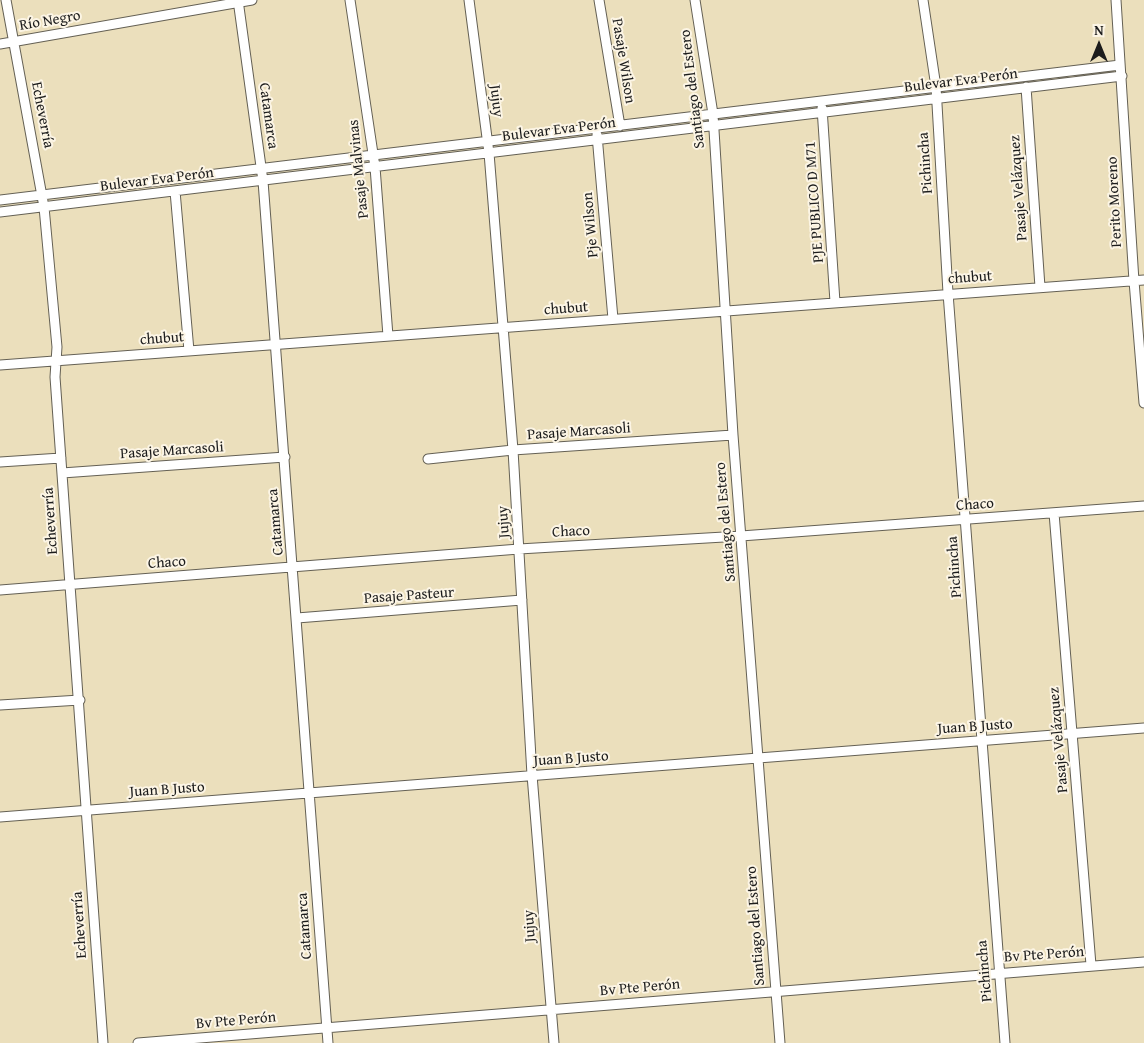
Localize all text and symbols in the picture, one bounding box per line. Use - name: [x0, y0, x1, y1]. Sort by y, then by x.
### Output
- street label: Río Negro: [18, 7, 82, 35]
- street label: Pasaje Wilson: [607, 17, 639, 105]
- north arrow: [1074, 20, 1124, 70]
- text: N: [1094, 20, 1104, 40]
- street label: Santiago del Estero: [677, 28, 709, 150]
- street label: Bulevar Eva Perón: [903, 65, 1019, 97]
- street label: Echeverría: [27, 80, 57, 150]
- street label: Catamarca: [254, 82, 282, 150]
- street label: Jujuy: [485, 84, 507, 118]
- street label: Bulevar Eva Perón: [501, 114, 617, 146]
- street label: Pasaje Malvinas: [345, 119, 373, 219]
- street label: Pichincha: [915, 132, 937, 194]
- street label: Pasaje Velázquez: [1006, 134, 1032, 242]
- street label: PJE PUBLICO D M71: [802, 141, 828, 263]
- street label: Perito Moreno: [1104, 156, 1126, 248]
- street label: Bulevar Eva Perón: [99, 164, 215, 196]
- street label: Pje Wilson: [579, 192, 603, 258]
- street label: chubut: [947, 267, 993, 289]
- street label: chubut: [543, 298, 589, 320]
- street label: chubut: [139, 328, 185, 350]
- street label: Pasaje Marcasoli: [527, 419, 631, 445]
- street label: Pasaje Marcasoli: [120, 438, 224, 464]
- street label: Santiago del Estero: [712, 461, 740, 583]
- street label: Echeverría: [40, 487, 62, 555]
- street label: Catamarca: [264, 488, 288, 556]
- street label: Chaco: [955, 495, 995, 515]
- street label: Jujuy: [494, 505, 514, 539]
- street label: Chaco: [552, 522, 590, 542]
- street label: Pichincha: [944, 536, 966, 598]
- street label: Chaco: [147, 553, 187, 573]
- street label: Pasaje Pasteur: [363, 584, 455, 608]
- street label: Pasaje Velázquez: [1045, 686, 1073, 794]
- street label: Juan B Justo: [937, 715, 1013, 739]
- street label: Juan B Justo: [533, 747, 609, 771]
- street label: Juan B Justo: [129, 778, 205, 802]
- street label: Santiago del Estero: [743, 866, 769, 986]
- street label: Echeverría: [69, 891, 91, 959]
- street label: Catamarca: [294, 892, 316, 960]
- street label: Jujuy: [520, 909, 540, 943]
- street label: Pichincha: [973, 939, 997, 1003]
- street label: Bv Pte Perón: [1003, 943, 1085, 967]
- street label: Bv Pte Perón: [599, 976, 681, 1000]
- street label: Bv Pte Perón: [195, 1009, 277, 1033]

